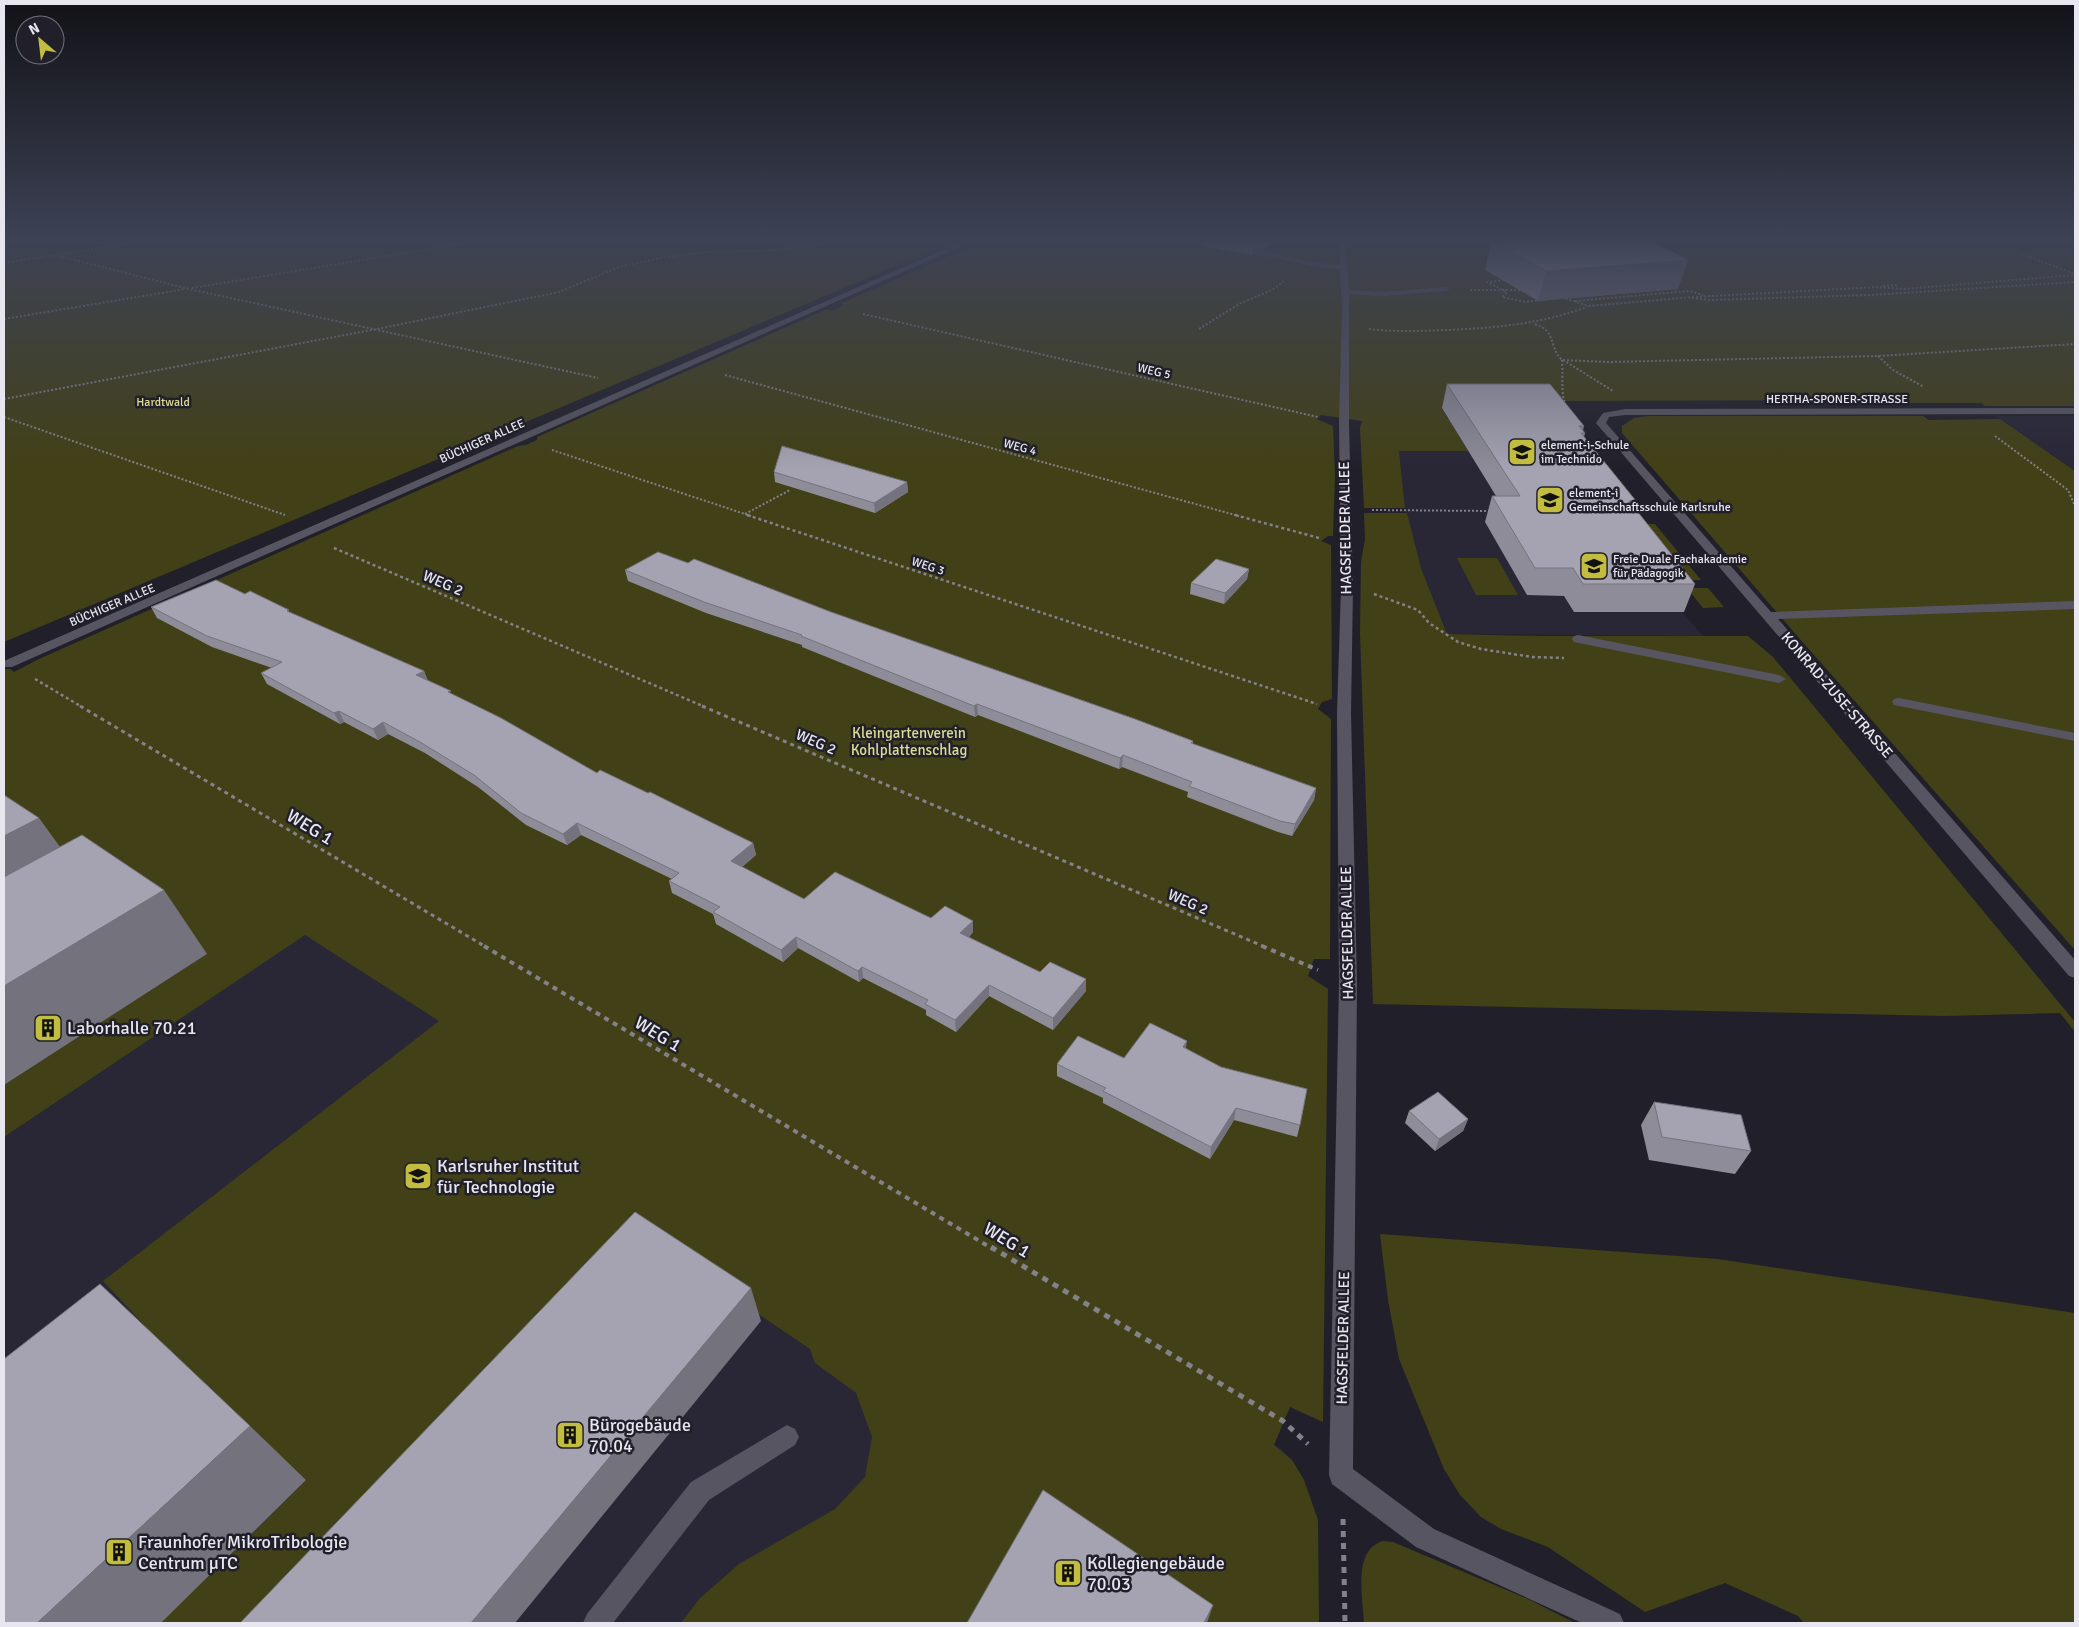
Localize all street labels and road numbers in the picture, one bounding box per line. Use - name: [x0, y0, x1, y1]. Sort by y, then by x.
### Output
- street label: WEG 5: [1136, 360, 1172, 383]
- street label: HERTHA-SPONER-STRASSE: [1766, 392, 1908, 407]
- street label: BÜCHIGER ALLEE: [437, 416, 527, 467]
- street label: WEG 4: [1002, 436, 1039, 459]
- street label: HAGSFELDER ALLEE: [1335, 461, 1355, 595]
- street label: WEG 3: [909, 554, 946, 579]
- street label: WEG 2: [420, 566, 466, 600]
- street label: BÜCHIGER ALLEE: [67, 581, 157, 630]
- street label: KONRAD-ZUSE-STRASSE: [1777, 628, 1897, 762]
- street label: WEG 2: [793, 725, 839, 759]
- street label: WEG 1: [283, 805, 337, 849]
- street label: HAGSFELDER ALLEE: [1337, 866, 1357, 1000]
- street label: WEG 2: [1165, 885, 1211, 919]
- street label: WEG 1: [631, 1012, 685, 1056]
- street label: WEG 1: [980, 1218, 1034, 1262]
- street label: HAGSFELDER ALLEE: [1333, 1271, 1353, 1405]

